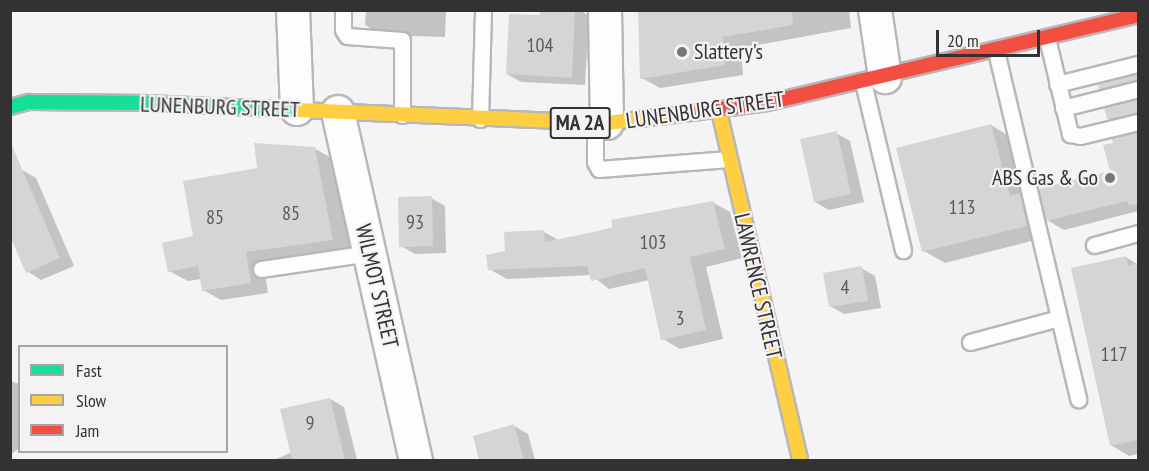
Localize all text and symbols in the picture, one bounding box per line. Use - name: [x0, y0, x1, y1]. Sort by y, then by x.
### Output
- scale bar: [939, 18, 1042, 56]
- text: 20 m: [947, 29, 979, 52]
- house number: 104: [527, 33, 553, 57]
- place label: Slattery's: [694, 39, 763, 65]
- marker: Slattery's: [675, 45, 689, 59]
- street label: LUNENBURG STREET: [624, 86, 786, 134]
- street label: LUNENBURG STREET: [140, 91, 300, 123]
- road number: MA 2A: [548, 105, 612, 141]
- place label: ABS Gas & Go: [992, 165, 1098, 191]
- marker: ABS Gas & Go: [1103, 171, 1117, 185]
- house number: 113: [949, 195, 975, 219]
- house number: 85: [282, 201, 300, 225]
- house number: 85: [206, 205, 224, 229]
- house number: 93: [406, 210, 424, 234]
- street label: LAWRENCE STREET: [728, 211, 788, 361]
- street label: WILMOT STREET: [350, 221, 404, 351]
- house number: 103: [640, 230, 666, 254]
- house number: 4: [841, 275, 849, 299]
- house number: 3: [676, 306, 684, 330]
- house number: 117: [1101, 342, 1127, 366]
- legend: [18, 345, 228, 453]
- text: Fast: [76, 359, 102, 382]
- text: Slow: [76, 389, 106, 412]
- house number: 9: [306, 411, 314, 435]
- text: Jam: [76, 419, 99, 442]

